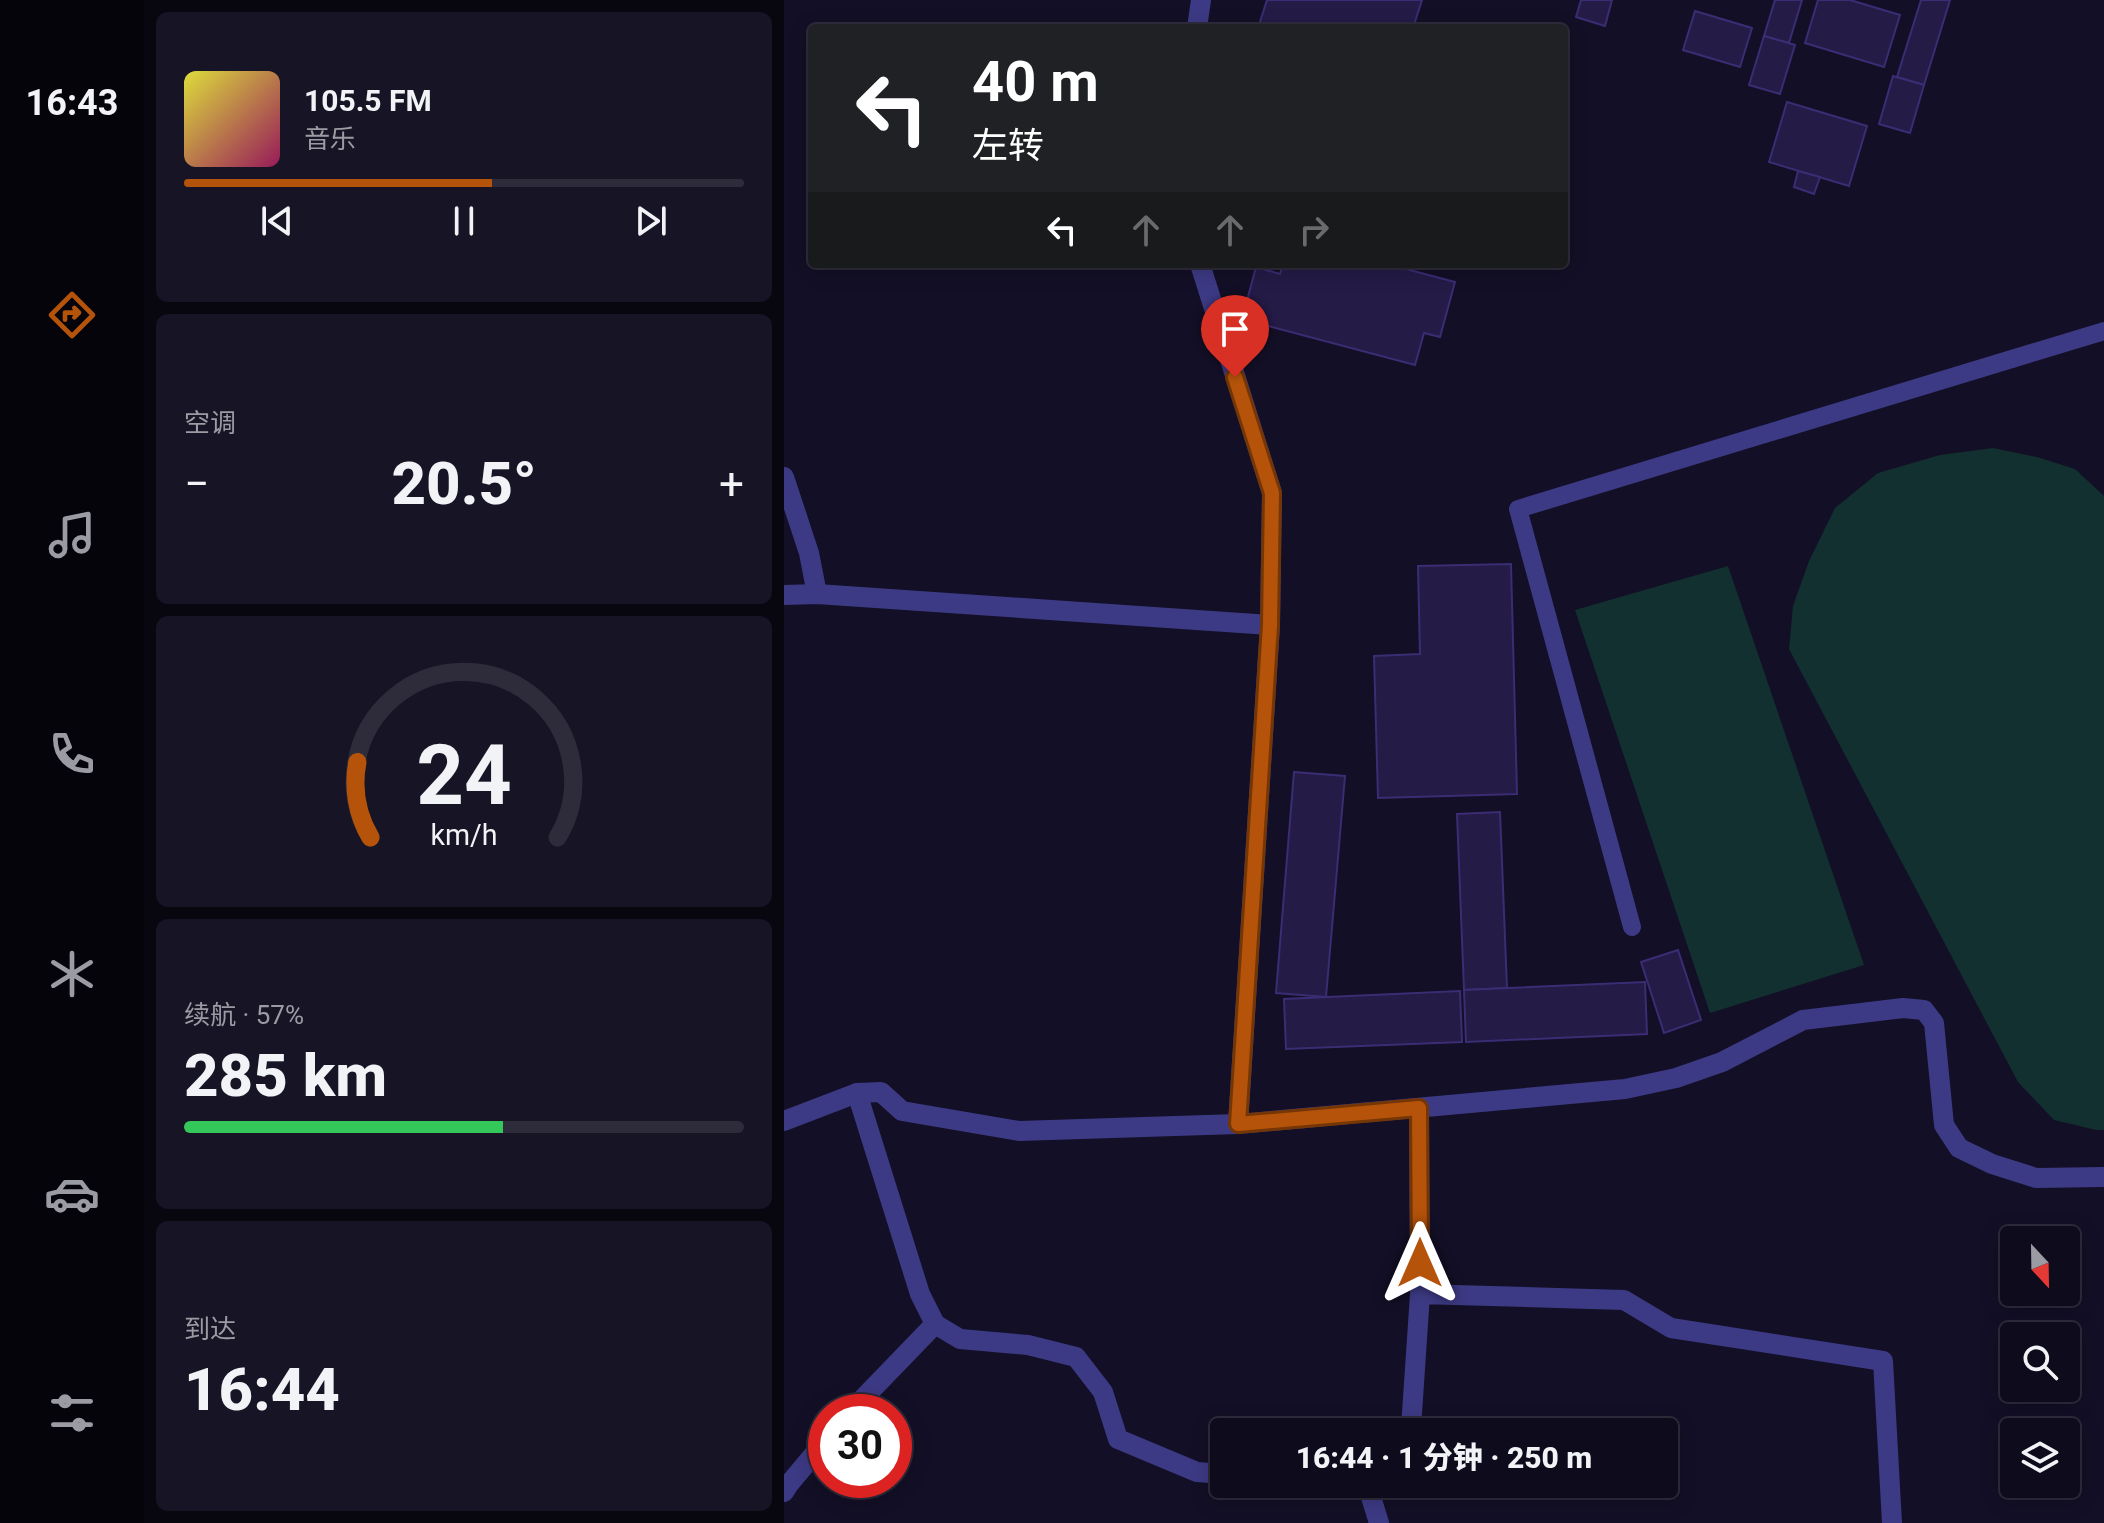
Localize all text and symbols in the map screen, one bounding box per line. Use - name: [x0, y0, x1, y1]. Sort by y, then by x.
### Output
- text: 40 m: [972, 49, 1099, 115]
- icon: left: [840, 56, 944, 160]
- text: 16:43: [26, 82, 118, 124]
- text: 105.5 FM: [304, 83, 432, 118]
- text: 音乐: [304, 124, 356, 154]
- text: 左转: [972, 125, 1044, 167]
- icon: previous: [255, 199, 299, 243]
- icon: pause: [442, 199, 486, 243]
- icon: next: [629, 199, 673, 243]
- icon: left: [1040, 208, 1084, 252]
- icon: ahead: [1124, 208, 1168, 252]
- icon: ahead: [1208, 208, 1252, 252]
- icon: right: [1292, 208, 1336, 252]
- icon: directions: [44, 287, 100, 343]
- pin: [1201, 295, 1269, 377]
- icon: arrive: [1213, 307, 1257, 351]
- text: 空调: [184, 408, 236, 438]
- text: 20.5°: [392, 448, 537, 519]
- text: −: [184, 458, 209, 510]
- text: +: [719, 458, 744, 510]
- icon: music: [44, 507, 100, 563]
- icon: phone: [44, 726, 100, 782]
- text: 24: [416, 726, 512, 823]
- text: km/h: [430, 818, 498, 852]
- icon: climate: [44, 946, 100, 1002]
- text: 续航 · 57%: [184, 1000, 304, 1030]
- text: 285 km: [184, 1040, 387, 1111]
- icon: car: [44, 1166, 100, 1222]
- position arrow: [1378, 1221, 1462, 1305]
- north arrow: [2000, 1226, 2080, 1306]
- map controls: [2000, 1226, 2080, 1498]
- text: 到达: [184, 1314, 236, 1344]
- button: search: [2000, 1322, 2080, 1402]
- text: 16:44: [184, 1354, 340, 1425]
- icon: filters: [44, 1385, 100, 1441]
- speed limit sign: 30: [808, 1394, 912, 1498]
- button: layers: [2000, 1418, 2080, 1498]
- text: 16:44 · 1 分钟 · 250 m: [1296, 1440, 1592, 1475]

